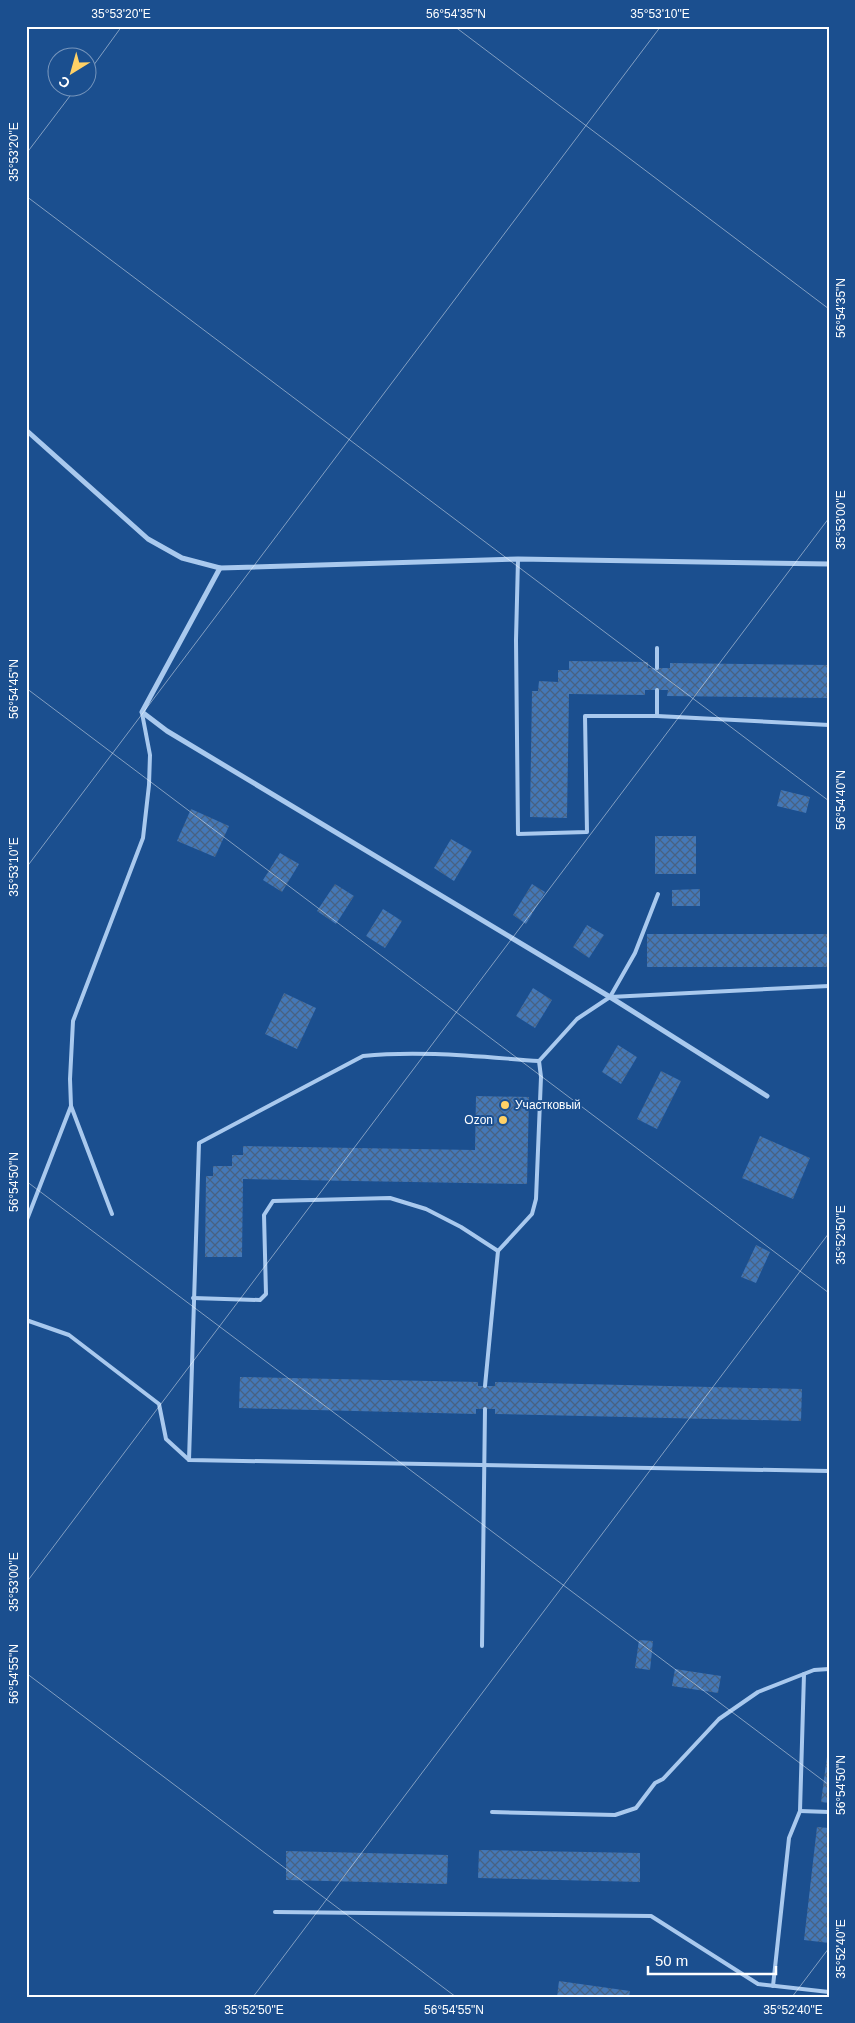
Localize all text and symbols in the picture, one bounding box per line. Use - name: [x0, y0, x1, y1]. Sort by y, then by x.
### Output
- text: 35°53'20"E: [91, 7, 151, 21]
- text: 56°54'35"N: [426, 7, 486, 21]
- text: 35°53'10"E: [630, 7, 690, 21]
- north arrow: [48, 48, 98, 98]
- text: С: [55, 73, 73, 92]
- text: 35°53'20"E: [7, 122, 21, 182]
- text: 56°54'35"N: [834, 278, 848, 338]
- text: 35°53'00"E: [834, 490, 848, 550]
- text: 56°54'45"N: [7, 659, 21, 719]
- text: 56°54'40"N: [834, 770, 848, 830]
- text: 35°53'10"E: [7, 837, 21, 897]
- place label: Участковый: [515, 1098, 581, 1112]
- marker: Участковый: [499, 1099, 511, 1111]
- place label: Ozon: [464, 1113, 493, 1127]
- marker: Ozon: [497, 1114, 509, 1126]
- text: 56°54'50"N: [7, 1152, 21, 1212]
- text: 35°52'50"E: [834, 1205, 848, 1265]
- text: 35°53'00"E: [7, 1552, 21, 1612]
- text: 56°54'55"N: [7, 1644, 21, 1704]
- text: 56°54'50"N: [834, 1755, 848, 1815]
- text: 35°52'40"E: [834, 1919, 848, 1979]
- scale bar: [648, 1943, 775, 1975]
- text: 50 m: [655, 1952, 688, 1969]
- text: 35°52'50"E: [224, 2003, 284, 2017]
- text: 56°54'55"N: [424, 2003, 484, 2017]
- text: 35°52'40"E: [763, 2003, 823, 2017]

